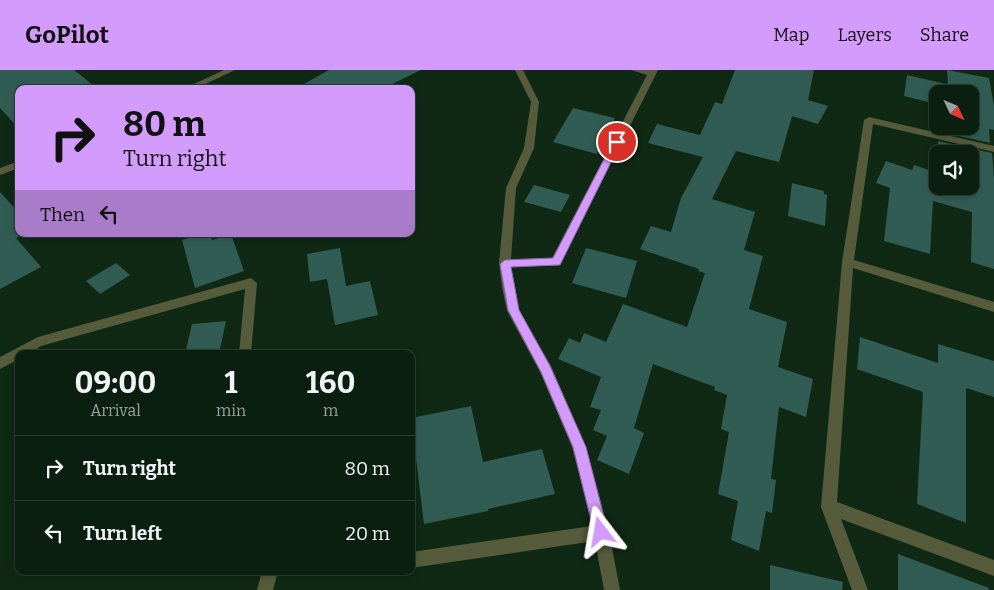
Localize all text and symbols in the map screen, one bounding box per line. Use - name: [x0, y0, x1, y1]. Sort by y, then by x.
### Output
- text: GoPilot: [25, 21, 109, 49]
- text: Map: [773, 24, 809, 46]
- text: Layers: [837, 24, 892, 46]
- text: Share: [920, 24, 969, 46]
- north arrow: [929, 85, 979, 135]
- map controls: [929, 85, 979, 195]
- text: 80 m: [123, 103, 206, 145]
- icon: right: [40, 105, 105, 170]
- pin: [596, 121, 638, 163]
- icon: arrive: [603, 128, 631, 156]
- text: Turn right: [123, 145, 226, 172]
- button: sound: [929, 145, 979, 195]
- icon: left: [95, 200, 123, 228]
- text: Then: [40, 203, 85, 226]
- text: 09:00: [75, 365, 156, 401]
- text: 1: [225, 365, 238, 401]
- text: 160: [306, 365, 355, 401]
- text: Arrival: [90, 401, 141, 420]
- text: min: [216, 401, 246, 420]
- text: m: [323, 401, 338, 420]
- icon: right: [40, 454, 68, 482]
- text: Turn right: [83, 457, 176, 480]
- text: 80 m: [344, 457, 390, 480]
- position arrow: [574, 505, 626, 557]
- icon: left: [40, 519, 68, 547]
- text: Turn left: [83, 522, 162, 545]
- text: 20 m: [346, 522, 390, 545]

